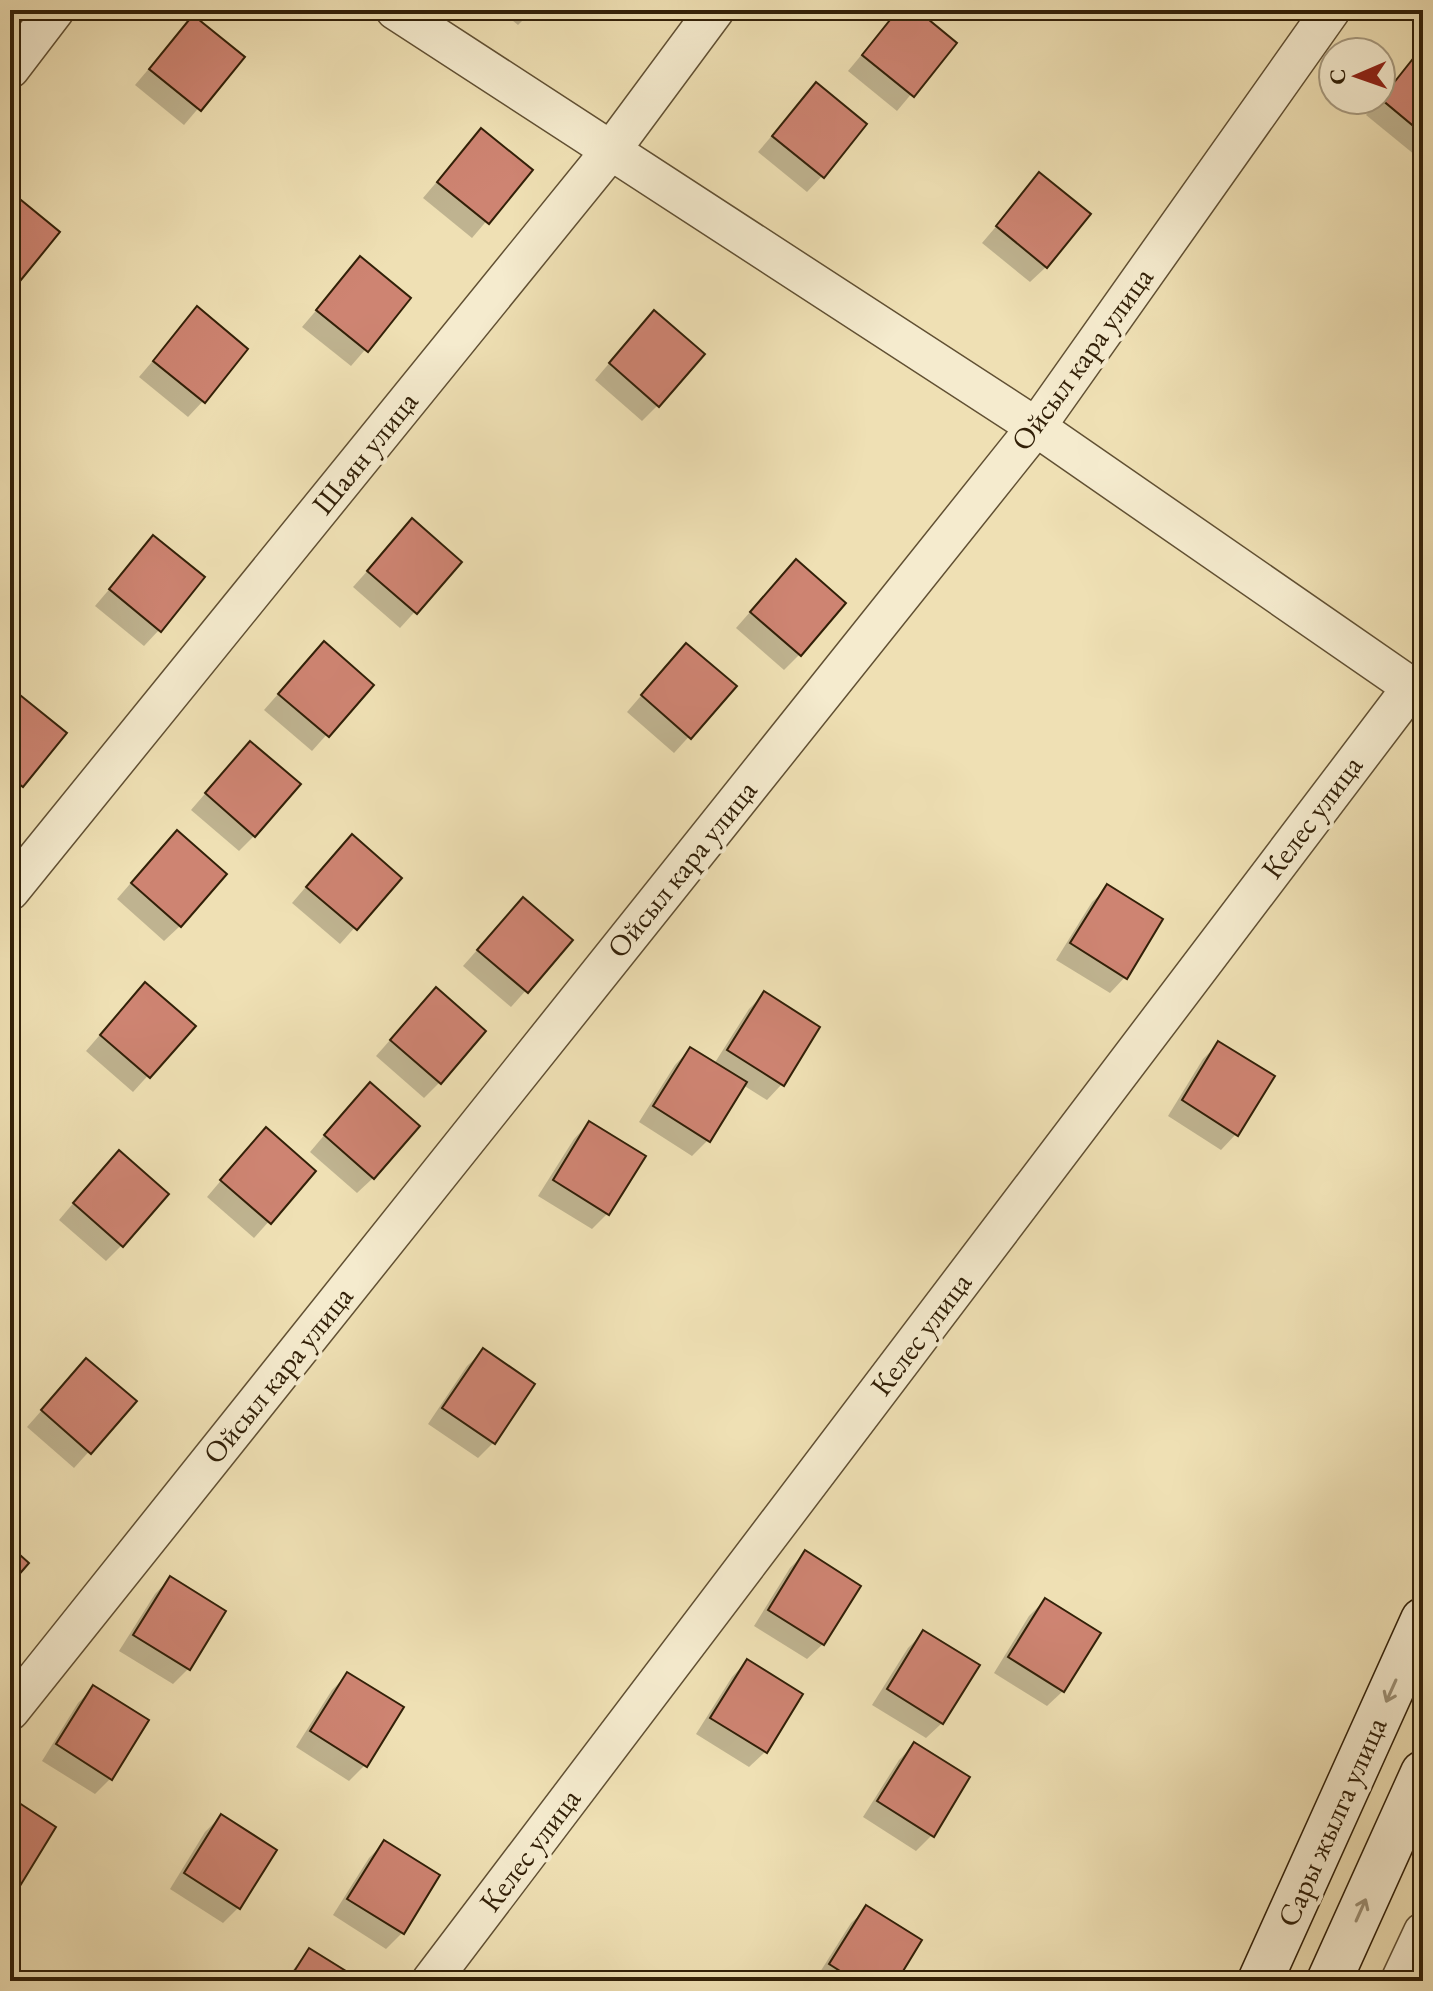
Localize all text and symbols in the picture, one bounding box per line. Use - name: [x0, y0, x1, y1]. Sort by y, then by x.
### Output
- north arrow: [1317, 36, 1397, 116]
- text: С: [1323, 68, 1352, 85]
- street label: Ойсыл кара улица: [1002, 259, 1161, 458]
- street label: Шаян улица: [303, 383, 426, 523]
- street label: Келес улица: [1252, 747, 1371, 886]
- street label: Ойсыл кара улица: [598, 772, 765, 966]
- street label: Келес улица: [861, 1264, 980, 1403]
- street label: Ойсыл кара улица: [194, 1278, 361, 1472]
- one-way arrow: [1383, 1678, 1398, 1702]
- street label: Сары жылга улица: [1268, 1711, 1395, 1933]
- street label: Келес улица: [470, 1780, 589, 1919]
- one-way arrow: [1354, 1898, 1369, 1922]

